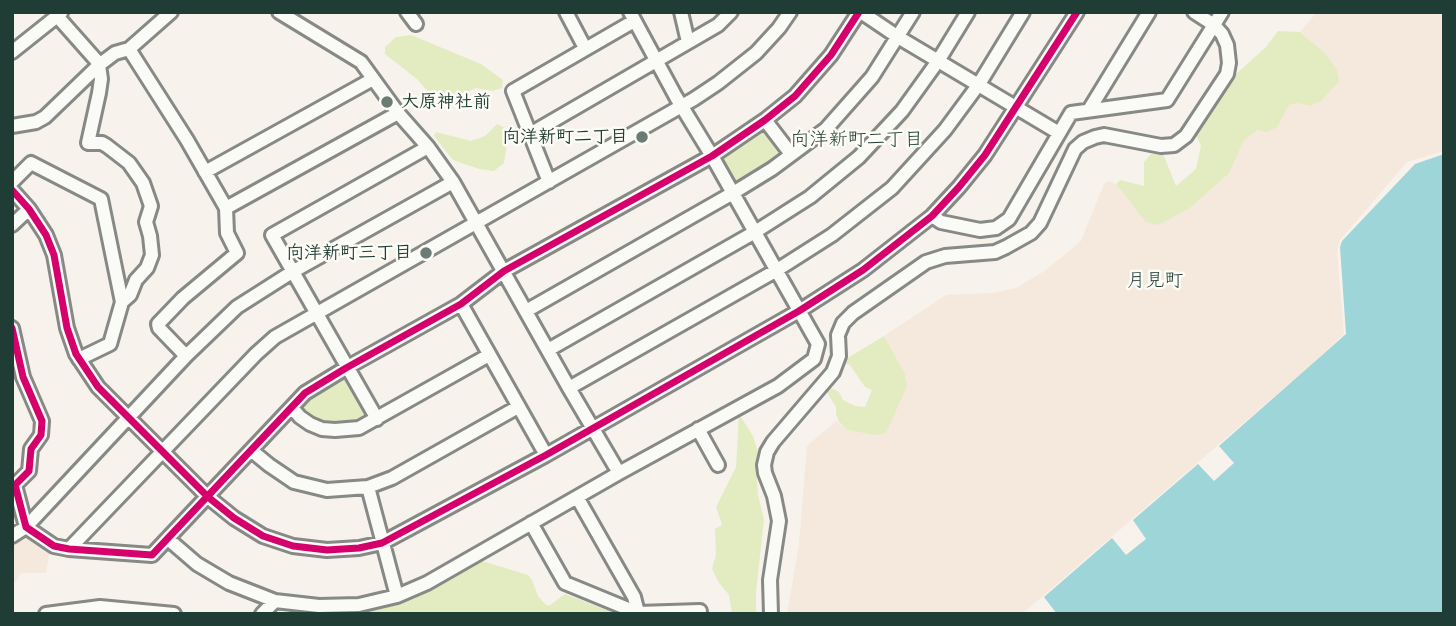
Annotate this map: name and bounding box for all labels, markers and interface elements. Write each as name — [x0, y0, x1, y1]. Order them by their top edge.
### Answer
place label: 大原神社前 — [401, 91, 491, 113]
marker: 大原神社前 — [379, 94, 395, 110]
place label: 向洋新町二丁目 — [502, 126, 628, 148]
marker: 向洋新町二丁目 — [634, 129, 650, 145]
district label: 向洋新町二丁目 — [791, 129, 923, 151]
place label: 向洋新町三丁目 — [286, 242, 412, 264]
marker: 向洋新町三丁目 — [418, 245, 434, 261]
district label: 月見町 — [1127, 270, 1183, 292]

